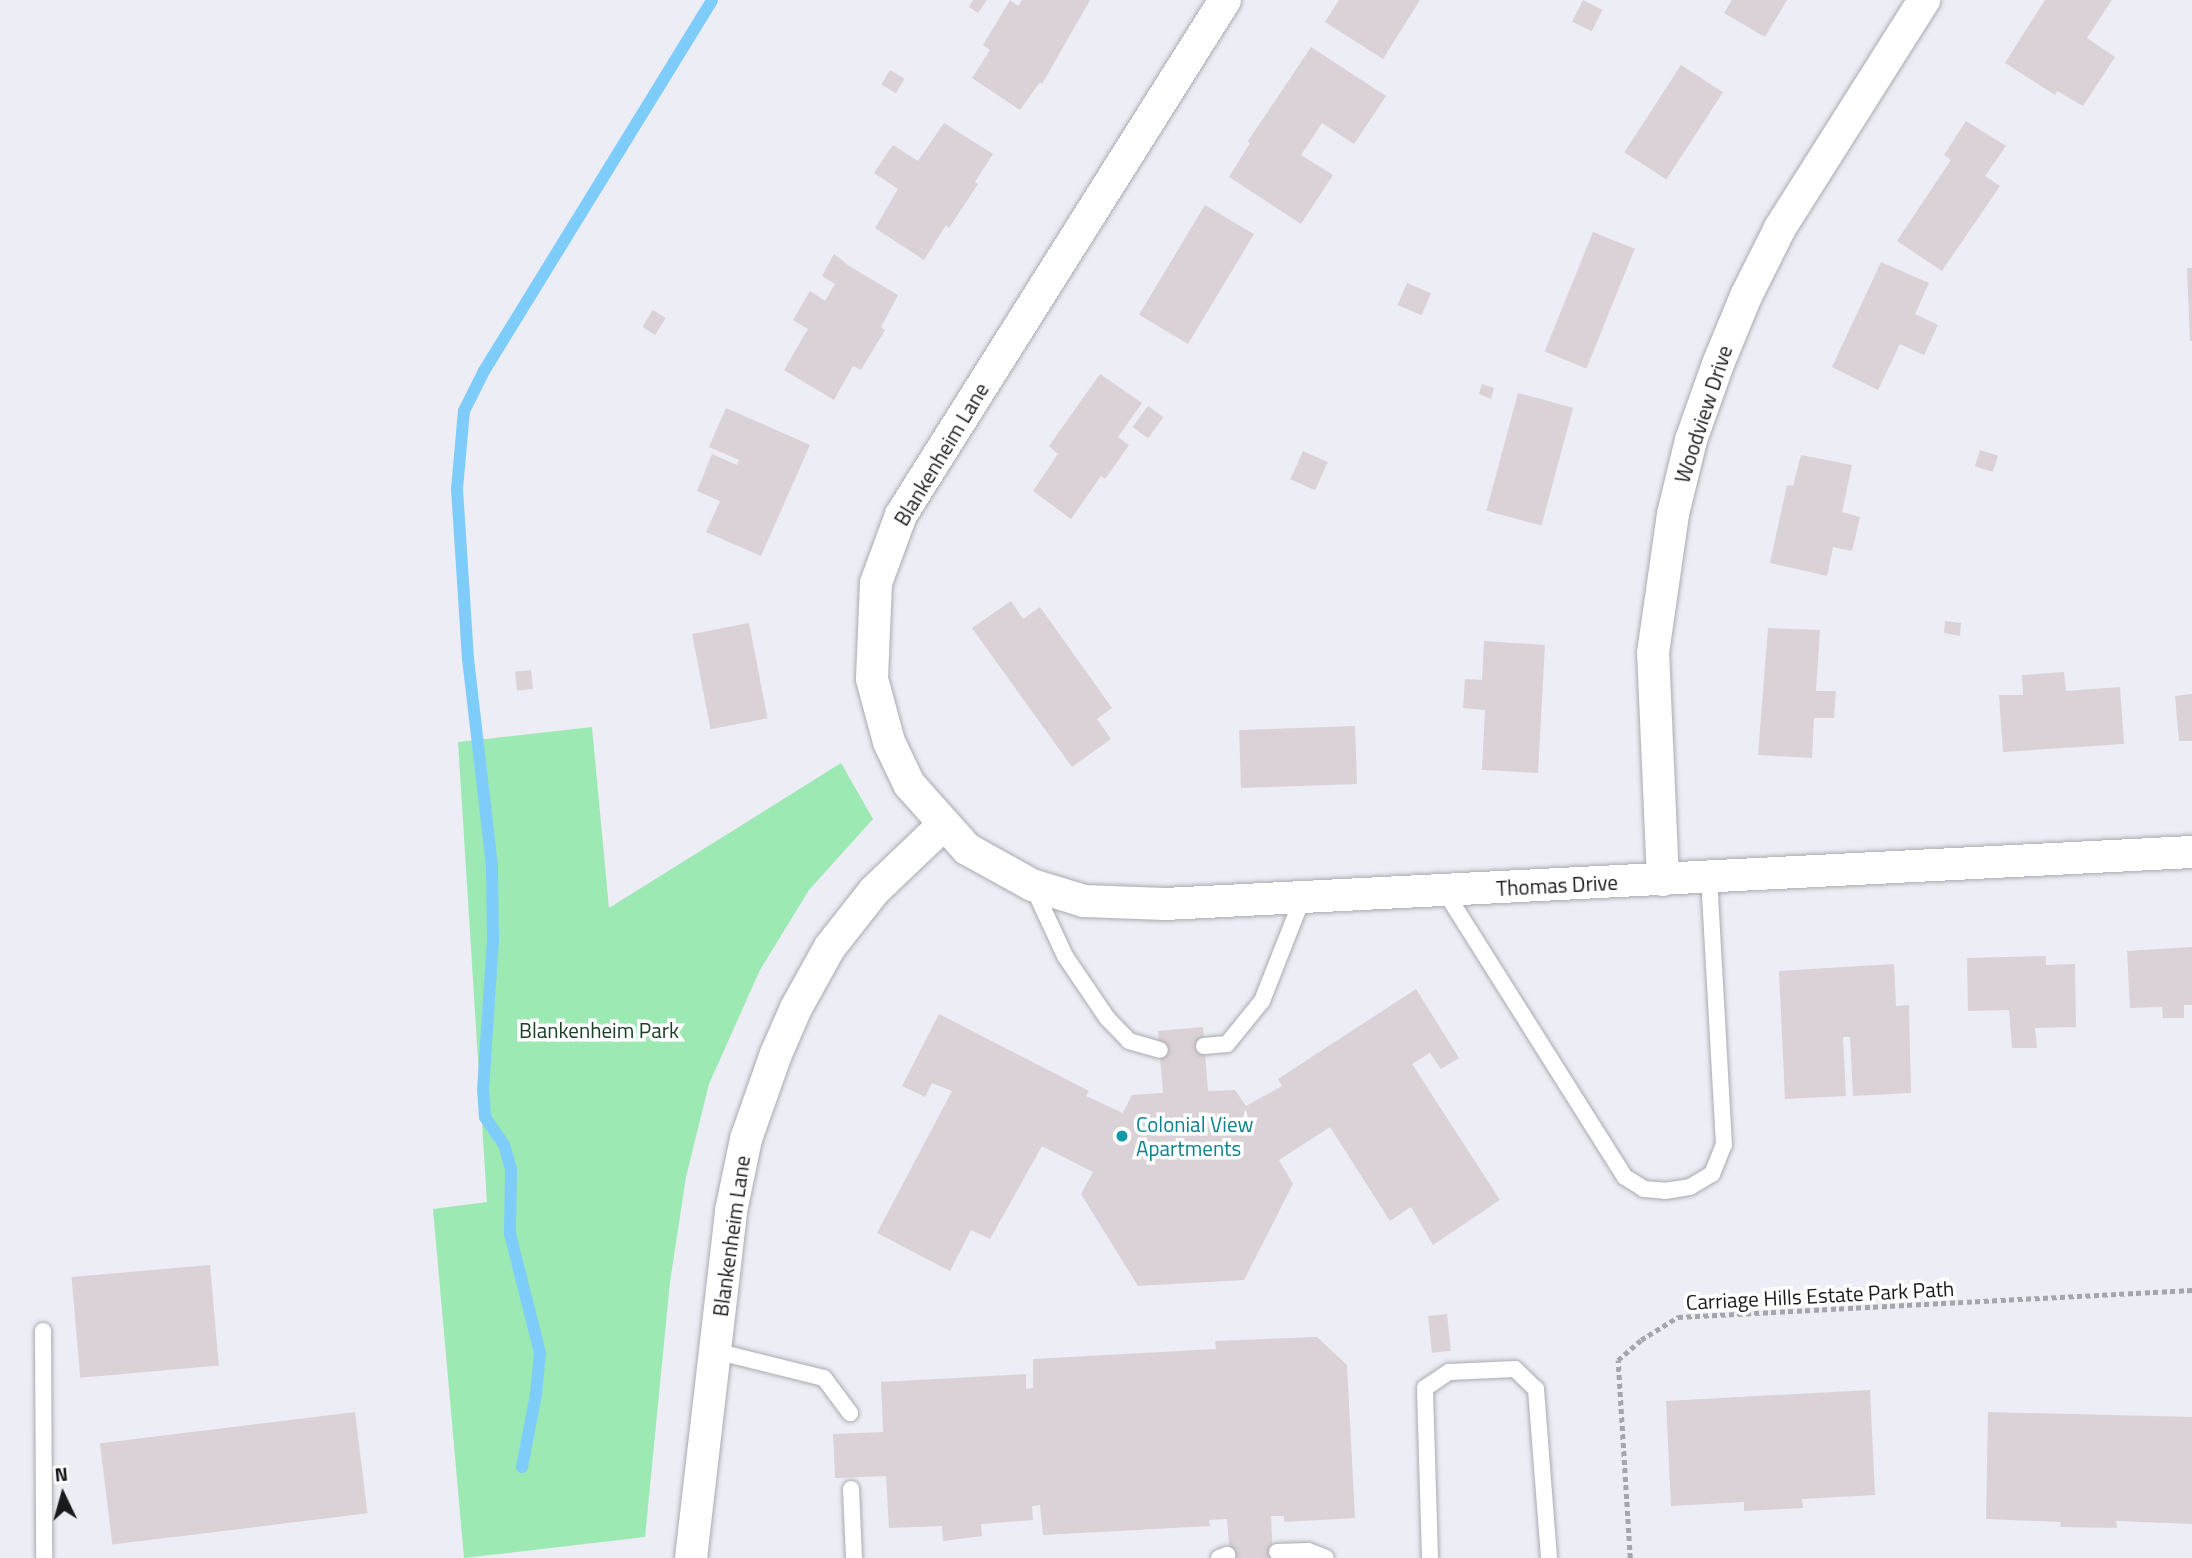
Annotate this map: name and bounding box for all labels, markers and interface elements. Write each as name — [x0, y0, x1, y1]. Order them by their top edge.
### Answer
street label: Woodview Drive — [1669, 342, 1737, 486]
street label: Blankenheim Lane — [888, 378, 994, 530]
street label: Thomas Drive — [1496, 869, 1618, 901]
park label: Blankenheim Park — [519, 1017, 679, 1043]
place label: Colonial View Apartments — [1136, 1111, 1253, 1161]
marker: Colonial View Apartments — [1114, 1128, 1130, 1144]
street label: Blankenheim Lane — [707, 1154, 755, 1318]
street label: Carriage Hills Estate Park Path — [1685, 1275, 1955, 1315]
text: N — [53, 1459, 69, 1489]
north arrow — [28, 1460, 98, 1530]

